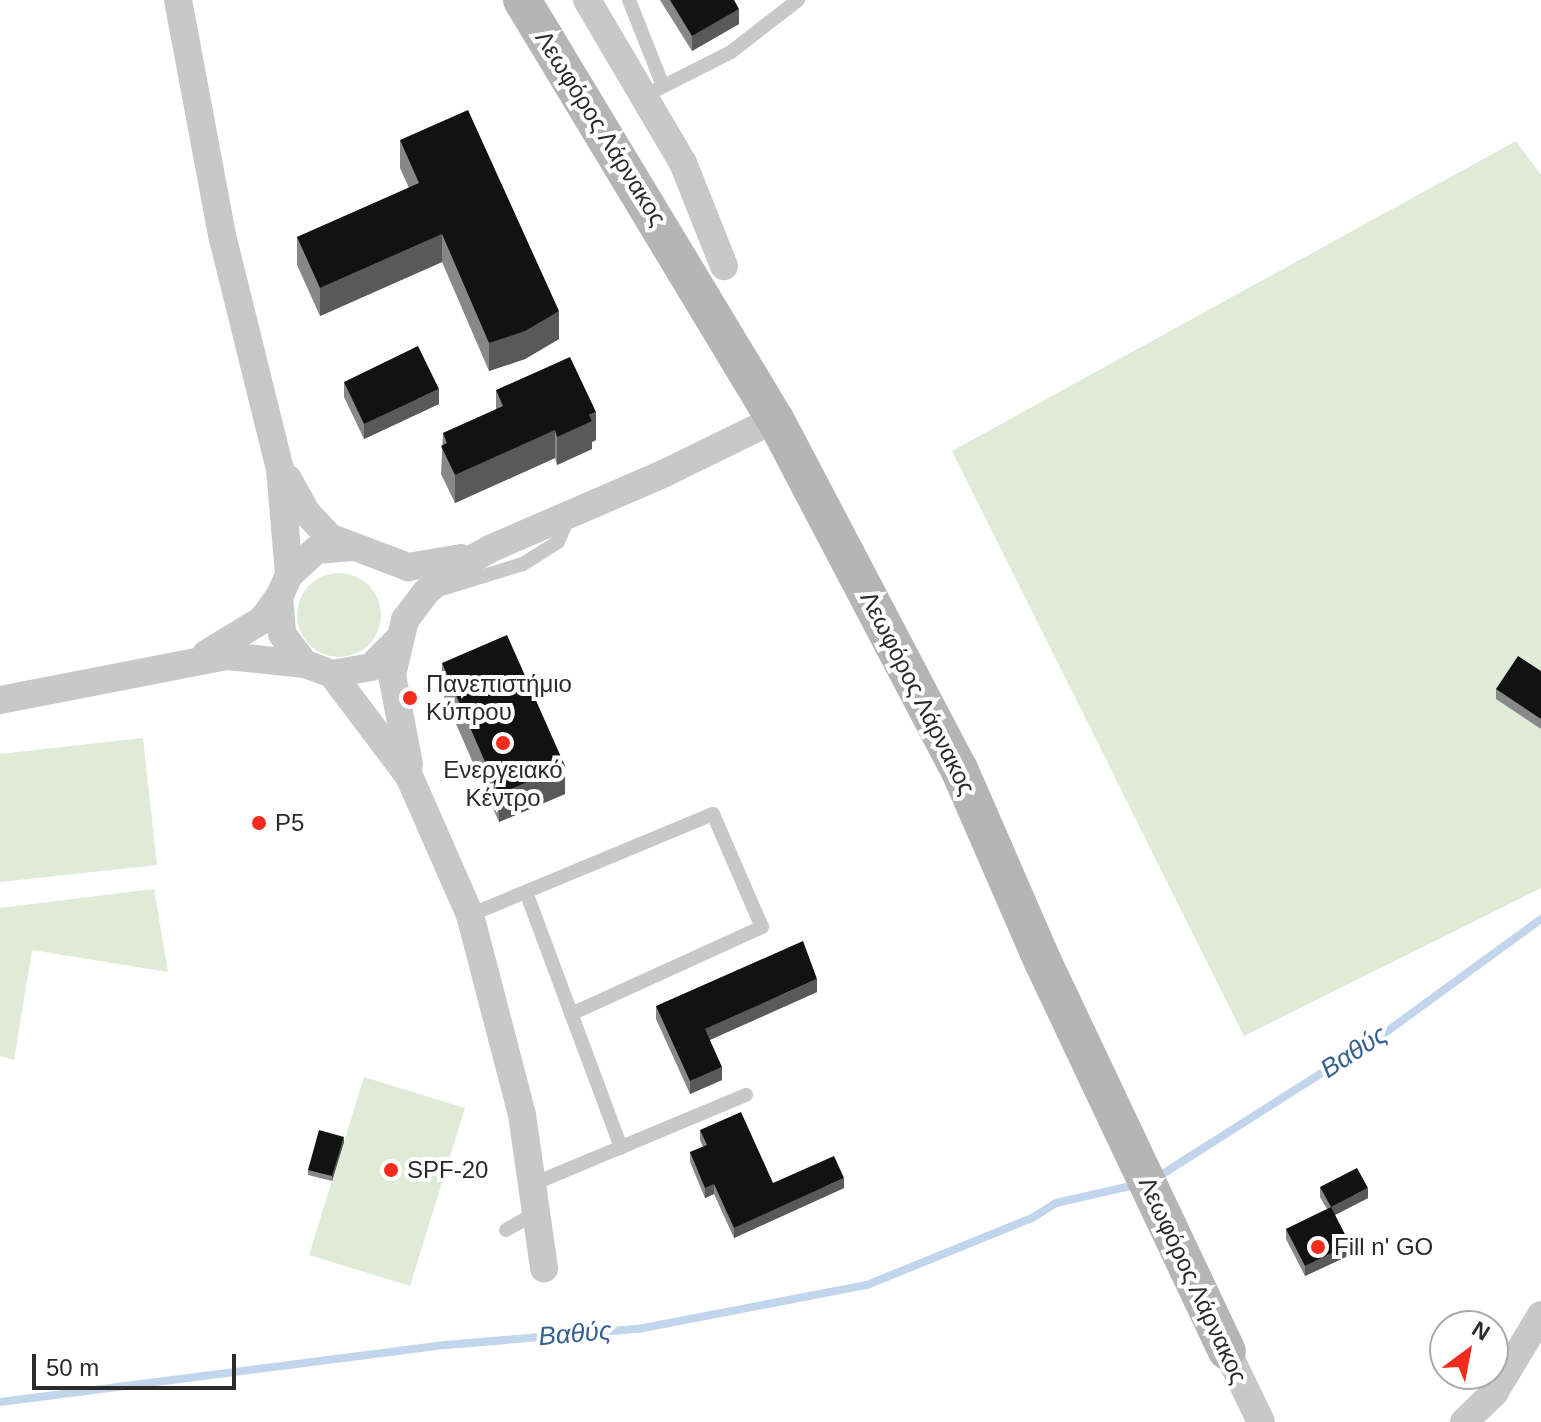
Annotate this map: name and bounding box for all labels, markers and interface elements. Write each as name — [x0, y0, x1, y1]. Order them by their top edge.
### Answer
street label: Λεωφόρος Λάρνακος — [529, 25, 673, 231]
street label: Λεωφόρος Λάρνακος — [854, 586, 982, 800]
place label: Πανεπιστήμιο Κύπρου — [426, 670, 572, 726]
marker: Πανεπιστήμιο Κύπρου — [401, 689, 419, 707]
marker: Ενεργειακό Κέντρο — [494, 734, 512, 752]
place label: Ενεργειακό Κέντρο — [443, 756, 563, 812]
place label: P5 — [275, 809, 304, 837]
marker: P5 — [250, 814, 268, 832]
water label: Βαθύς — [1315, 1019, 1393, 1085]
place label: SPF-20 — [407, 1156, 488, 1184]
marker: SPF-20 — [382, 1161, 400, 1179]
street label: Λεωφόρος Λάρνακος — [1132, 1172, 1254, 1388]
place label: Fill n' GO — [1334, 1233, 1433, 1261]
marker: Fill n' GO — [1309, 1238, 1327, 1256]
north arrow — [1429, 1310, 1509, 1390]
water label: Βαθύς — [537, 1315, 613, 1353]
text: N — [1468, 1316, 1494, 1346]
scale bar — [36, 1338, 240, 1388]
text: 50 m — [46, 1354, 99, 1381]

